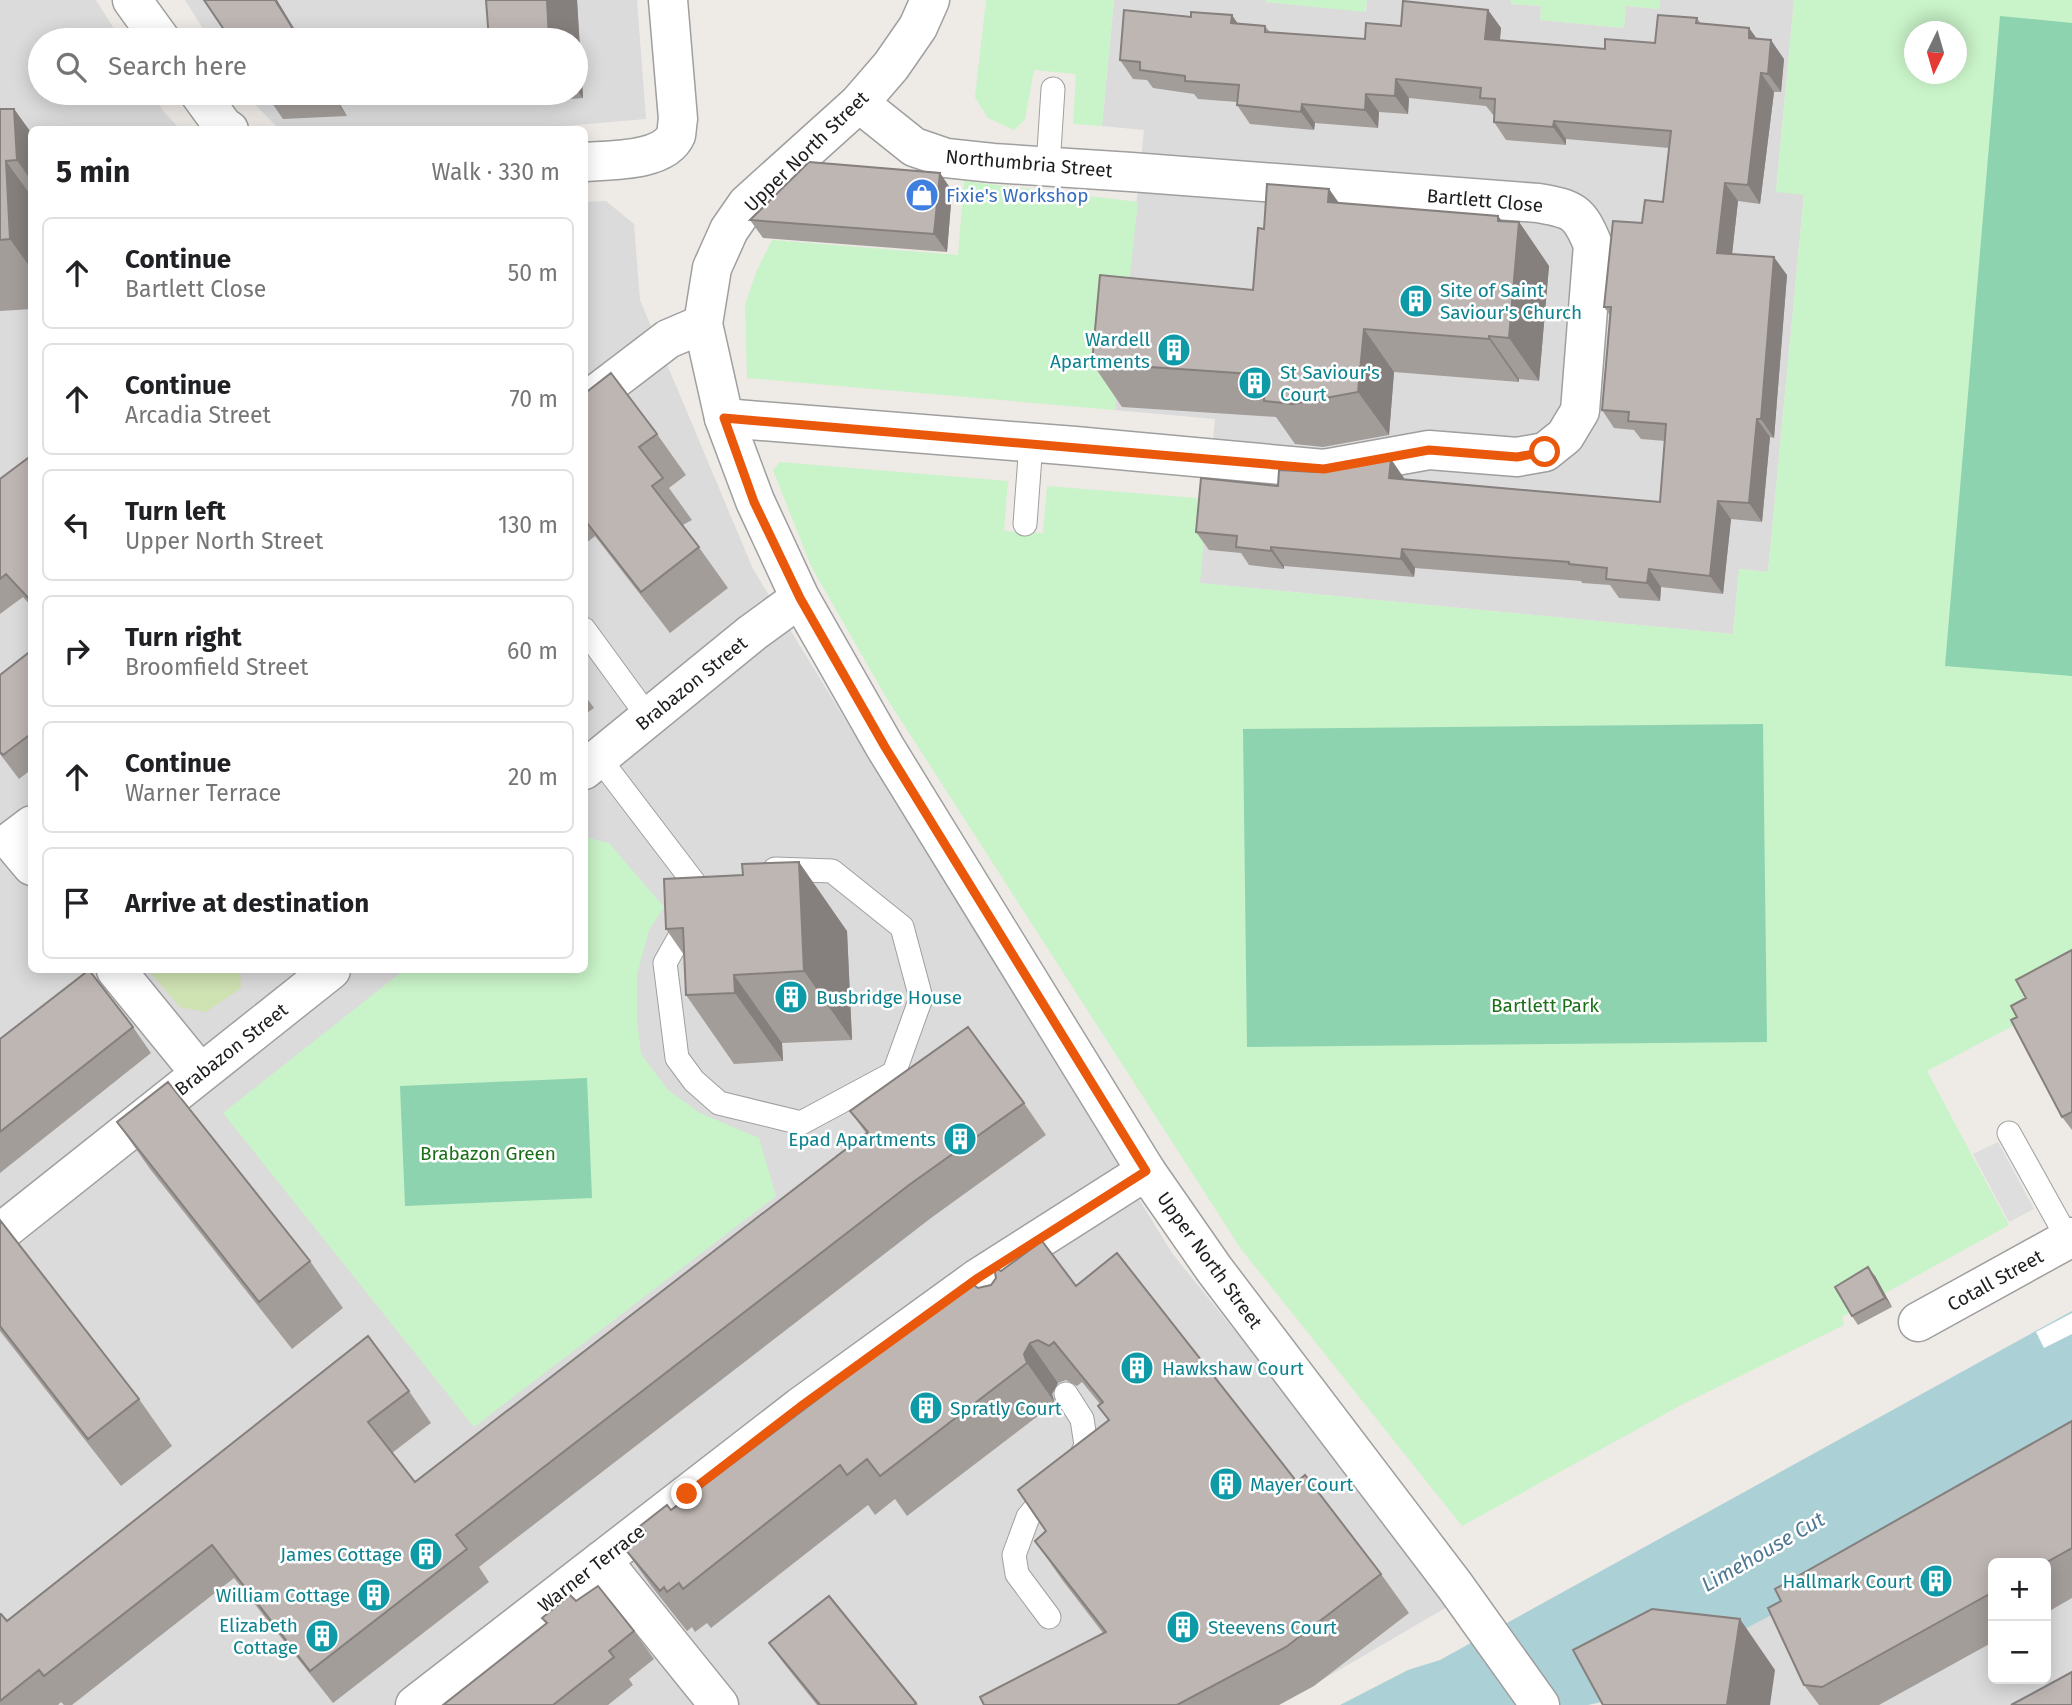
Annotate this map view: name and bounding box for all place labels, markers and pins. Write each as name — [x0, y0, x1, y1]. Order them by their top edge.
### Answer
shop icon: Fixie's Workshop — [903, 176, 941, 214]
place label: Fixie's Workshop — [946, 184, 1089, 207]
place label: Site of Saint Saviour's Church — [1440, 279, 1582, 324]
building icon: Site of Saint Saviour's Church — [1397, 282, 1435, 320]
place label: Wardell Apartments — [1050, 328, 1150, 373]
building icon: Wardell Apartments — [1155, 331, 1193, 369]
place label: St Saviour's Court — [1280, 361, 1380, 406]
building icon: St Saviour's Court — [1236, 364, 1274, 402]
building icon: Busbridge House — [772, 978, 810, 1016]
place label: Busbridge House — [816, 986, 962, 1009]
building icon: Epad Apartments — [941, 1120, 979, 1158]
place label: Epad Apartments — [788, 1128, 936, 1151]
building icon: Hawkshaw Court — [1118, 1349, 1156, 1387]
place label: Hawkshaw Court — [1162, 1357, 1304, 1380]
building icon: Spratly Court — [907, 1389, 945, 1427]
place label: Spratly Court — [950, 1397, 1062, 1420]
building icon: Mayer Court — [1207, 1465, 1245, 1503]
place label: Mayer Court — [1250, 1473, 1354, 1496]
building icon: James Cottage — [407, 1535, 445, 1573]
place label: James Cottage — [280, 1543, 402, 1566]
building icon: Hallmark Court — [1917, 1562, 1955, 1600]
place label: Hallmark Court — [1782, 1570, 1912, 1593]
building icon: William Cottage — [355, 1576, 393, 1614]
place label: William Cottage — [216, 1584, 350, 1607]
building icon: Steevens Court — [1164, 1608, 1202, 1646]
place label: Elizabeth Cottage — [219, 1614, 298, 1659]
place label: Steevens Court — [1208, 1616, 1337, 1639]
building icon: Elizabeth Cottage — [303, 1617, 341, 1655]

